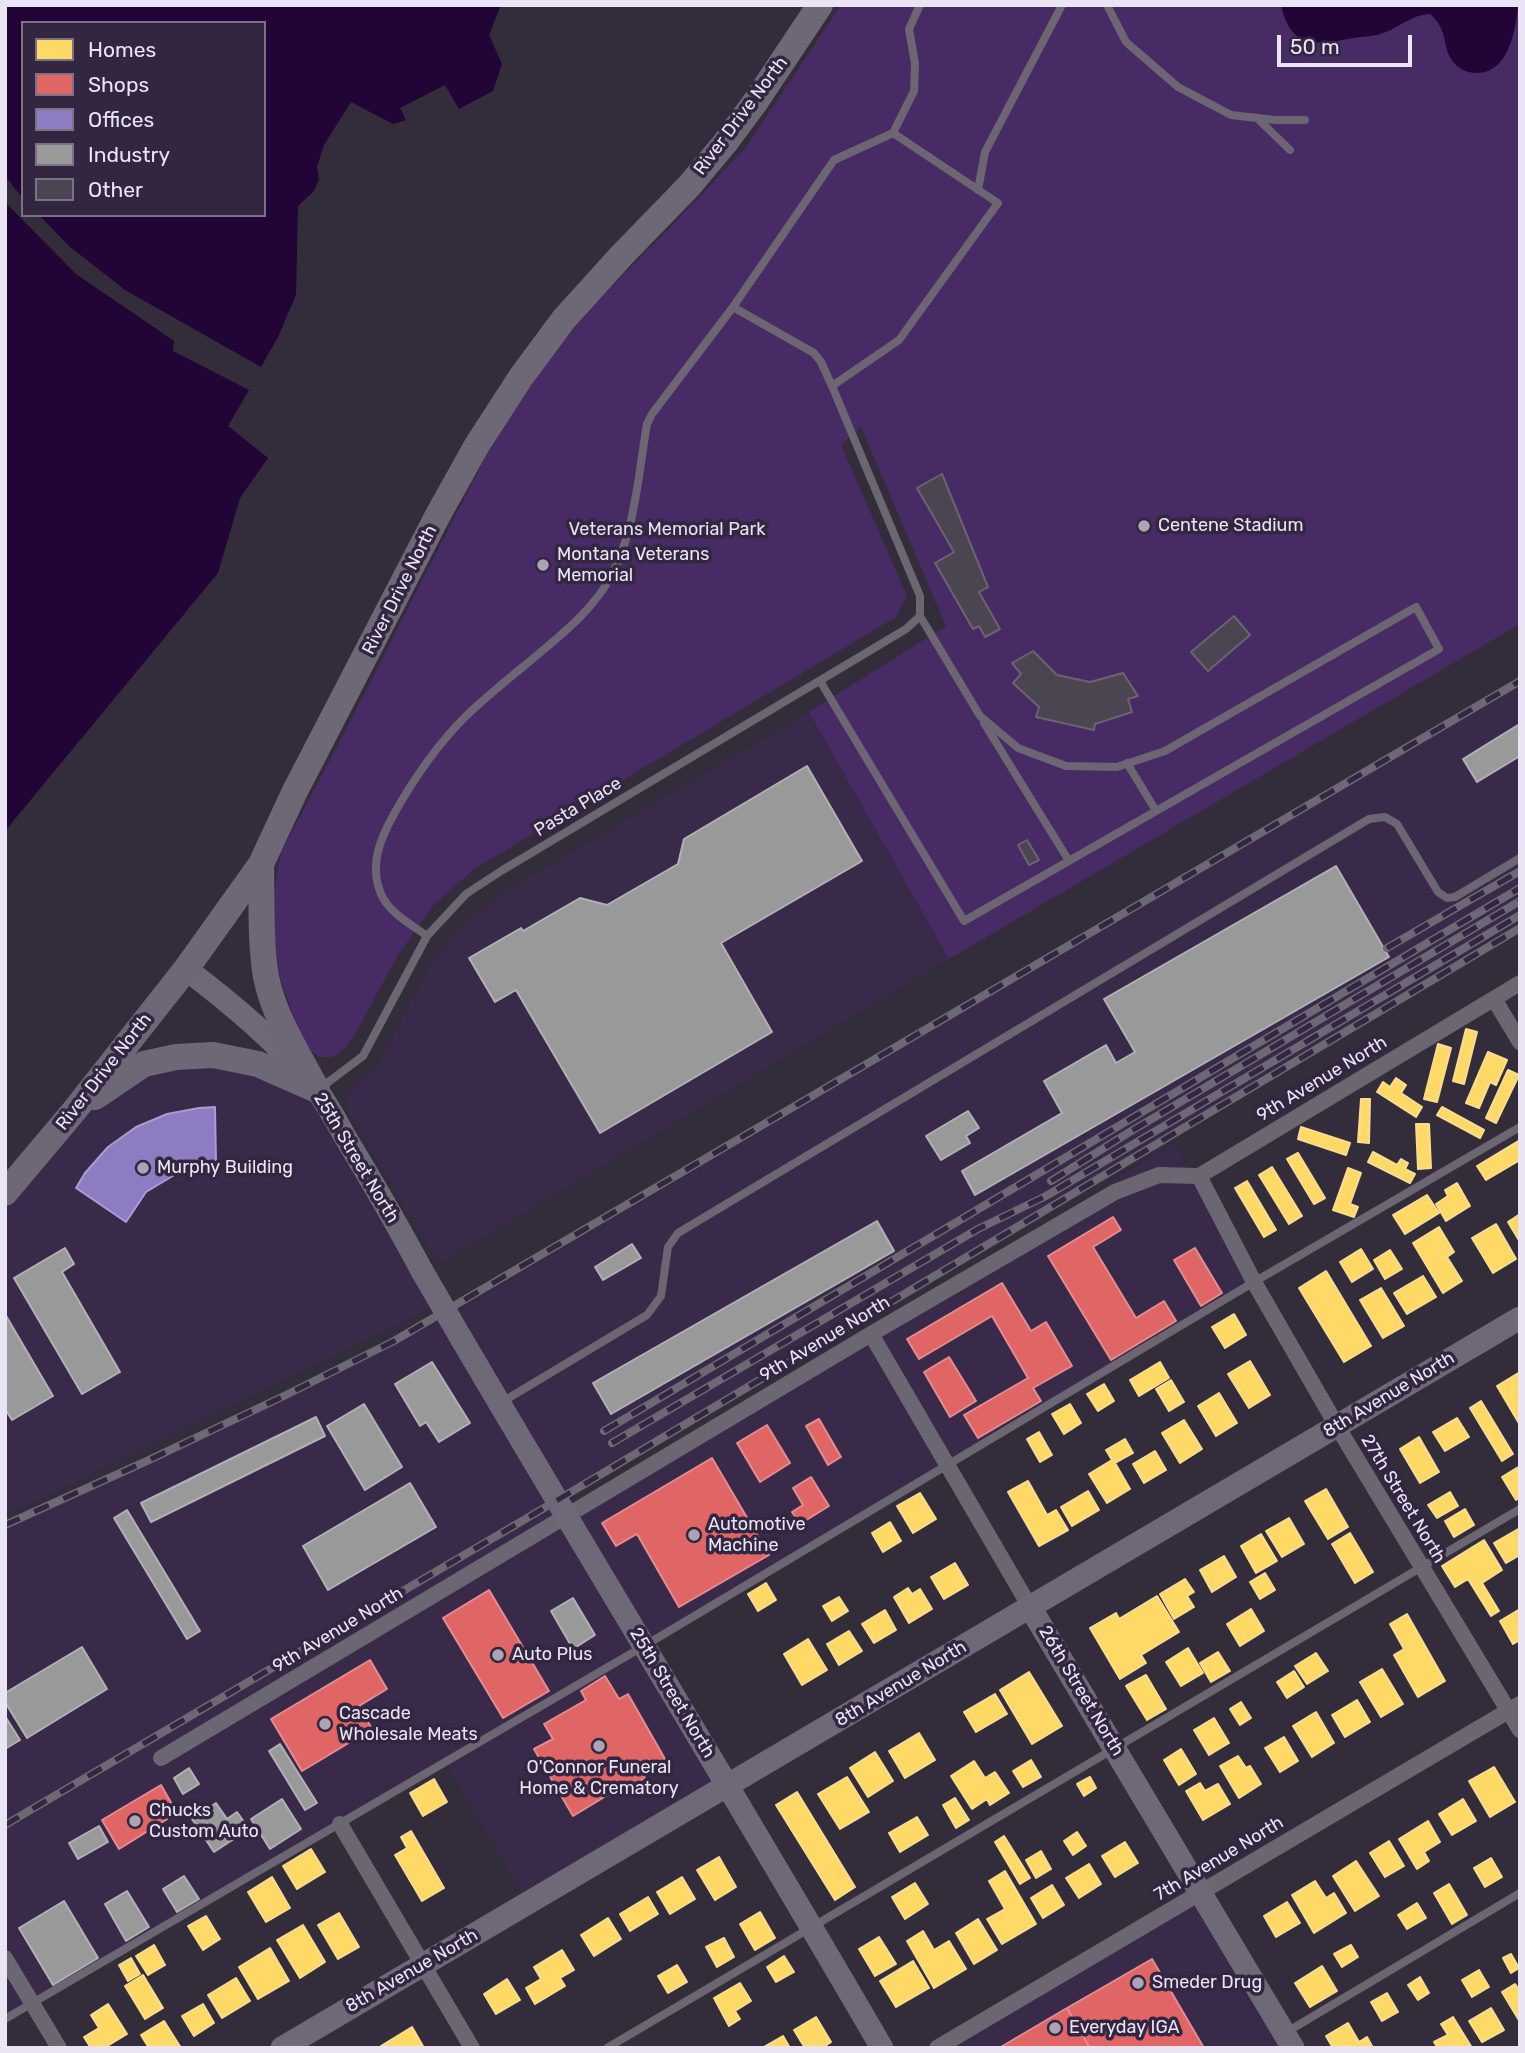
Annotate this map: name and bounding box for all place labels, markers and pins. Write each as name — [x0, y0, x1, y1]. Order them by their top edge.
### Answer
place label: Centene Stadium — [1158, 515, 1303, 537]
marker: Centene Stadium — [1136, 518, 1152, 534]
place label: Montana Veterans Memorial — [557, 544, 709, 586]
marker: Montana Veterans Memorial — [535, 557, 551, 573]
place label: Murphy Building — [157, 1157, 293, 1179]
marker: Murphy Building — [135, 1160, 151, 1176]
place label: Automotive Machine — [708, 1514, 806, 1556]
marker: Automotive Machine — [686, 1527, 702, 1543]
place label: Auto Plus — [512, 1644, 593, 1666]
marker: Auto Plus — [490, 1647, 506, 1663]
place label: Cascade Wholesale Meats — [339, 1703, 478, 1746]
marker: Cascade Wholesale Meats — [317, 1716, 333, 1732]
marker: O'Connor Funeral Home & Crematory — [591, 1738, 607, 1754]
place label: O'Connor Funeral Home & Crematory — [519, 1757, 679, 1800]
place label: Chucks Custom Auto — [149, 1800, 259, 1842]
marker: Chucks Custom Auto — [127, 1813, 143, 1829]
place label: Smeder Drug — [1152, 1972, 1262, 1994]
marker: Smeder Drug — [1130, 1975, 1146, 1991]
place label: Everyday IGA — [1069, 2017, 1180, 2039]
marker: Everyday IGA — [1047, 2020, 1063, 2036]

